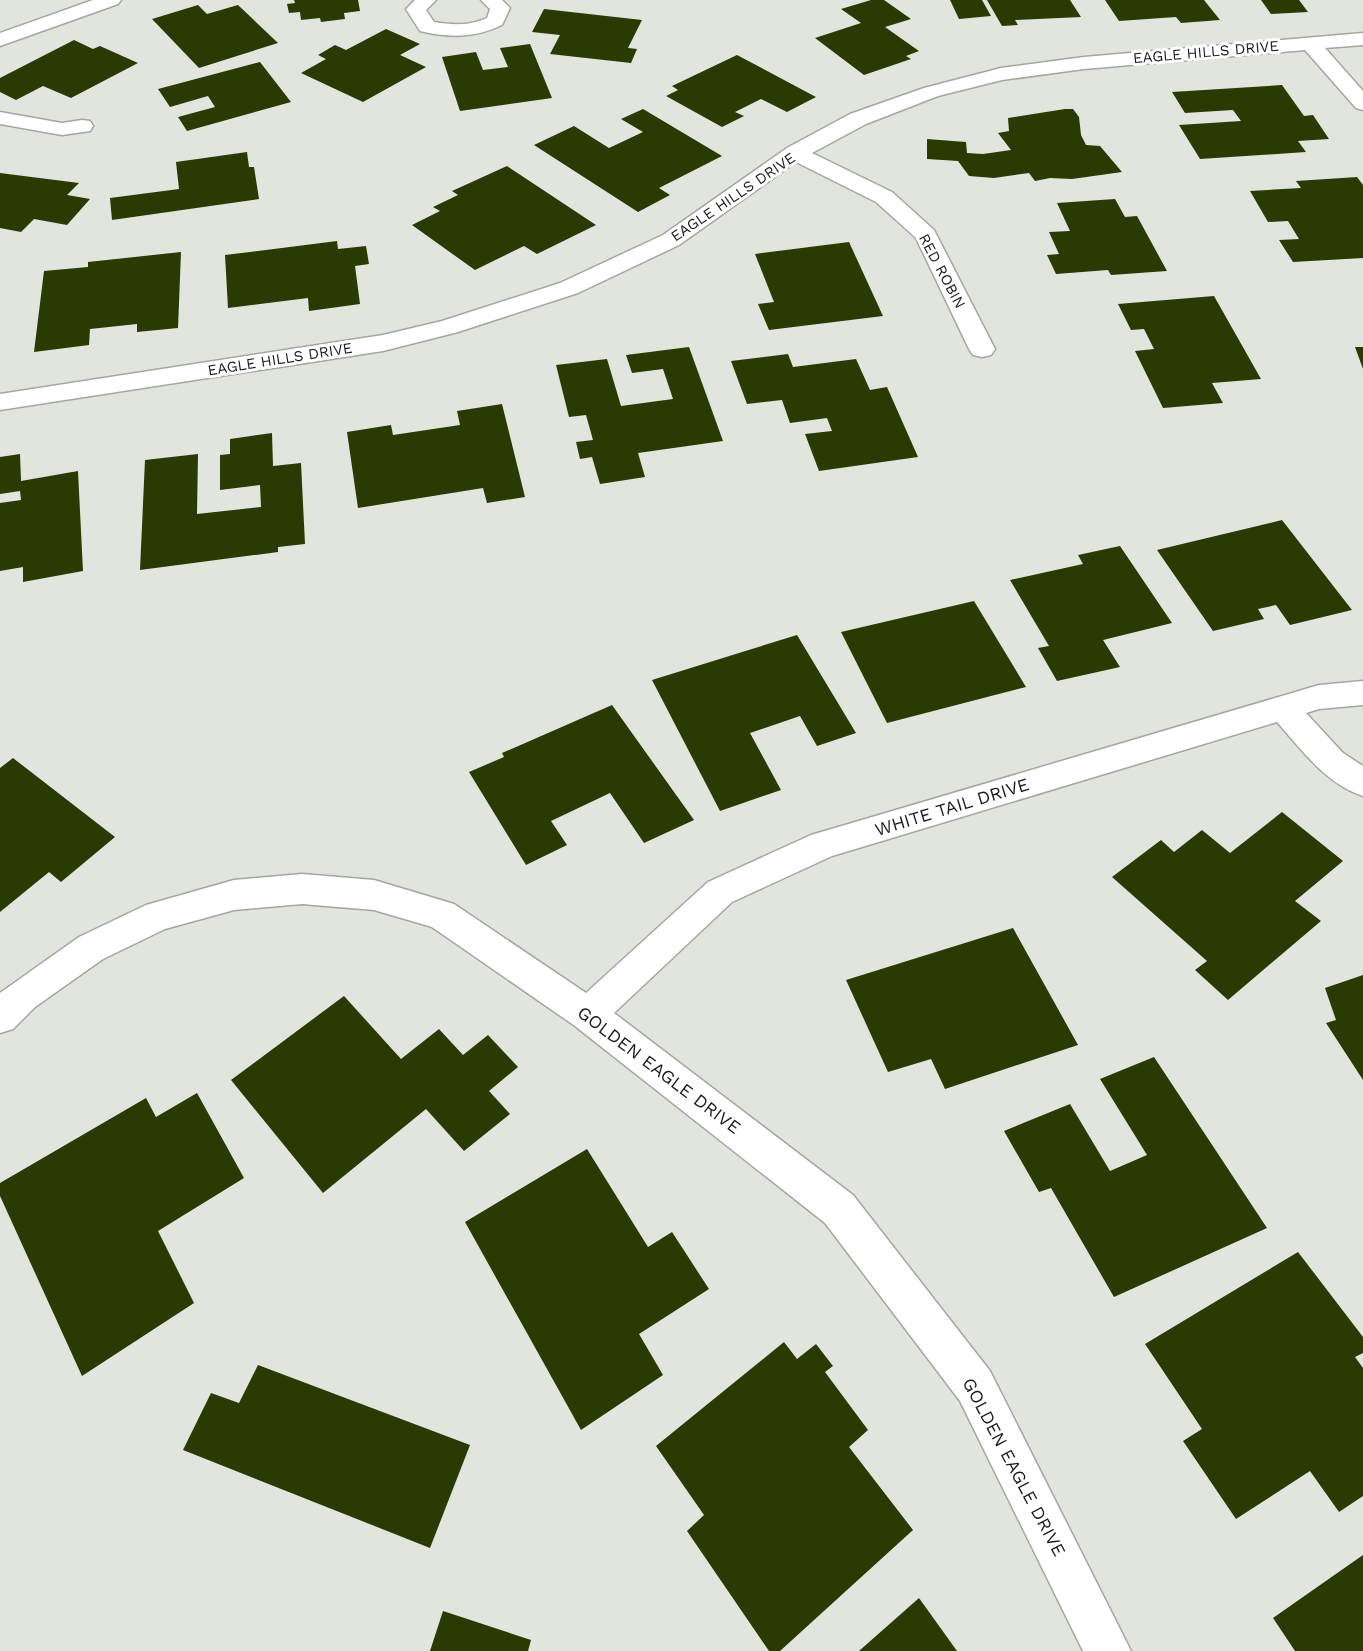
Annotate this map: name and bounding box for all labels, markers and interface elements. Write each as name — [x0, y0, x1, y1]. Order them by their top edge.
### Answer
street label: EAGLE HILLS DRIVE — [1132, 37, 1280, 67]
street label: EAGLE HILLS DRIVE — [667, 149, 799, 245]
street label: RED ROBIN — [915, 231, 969, 311]
street label: EAGLE HILLS DRIVE — [206, 339, 354, 379]
street label: WHITE TAIL DRIVE — [872, 773, 1032, 840]
street label: GOLDEN EAGLE DRIVE — [574, 1001, 745, 1138]
street label: GOLDEN EAGLE DRIVE — [958, 1374, 1070, 1559]

